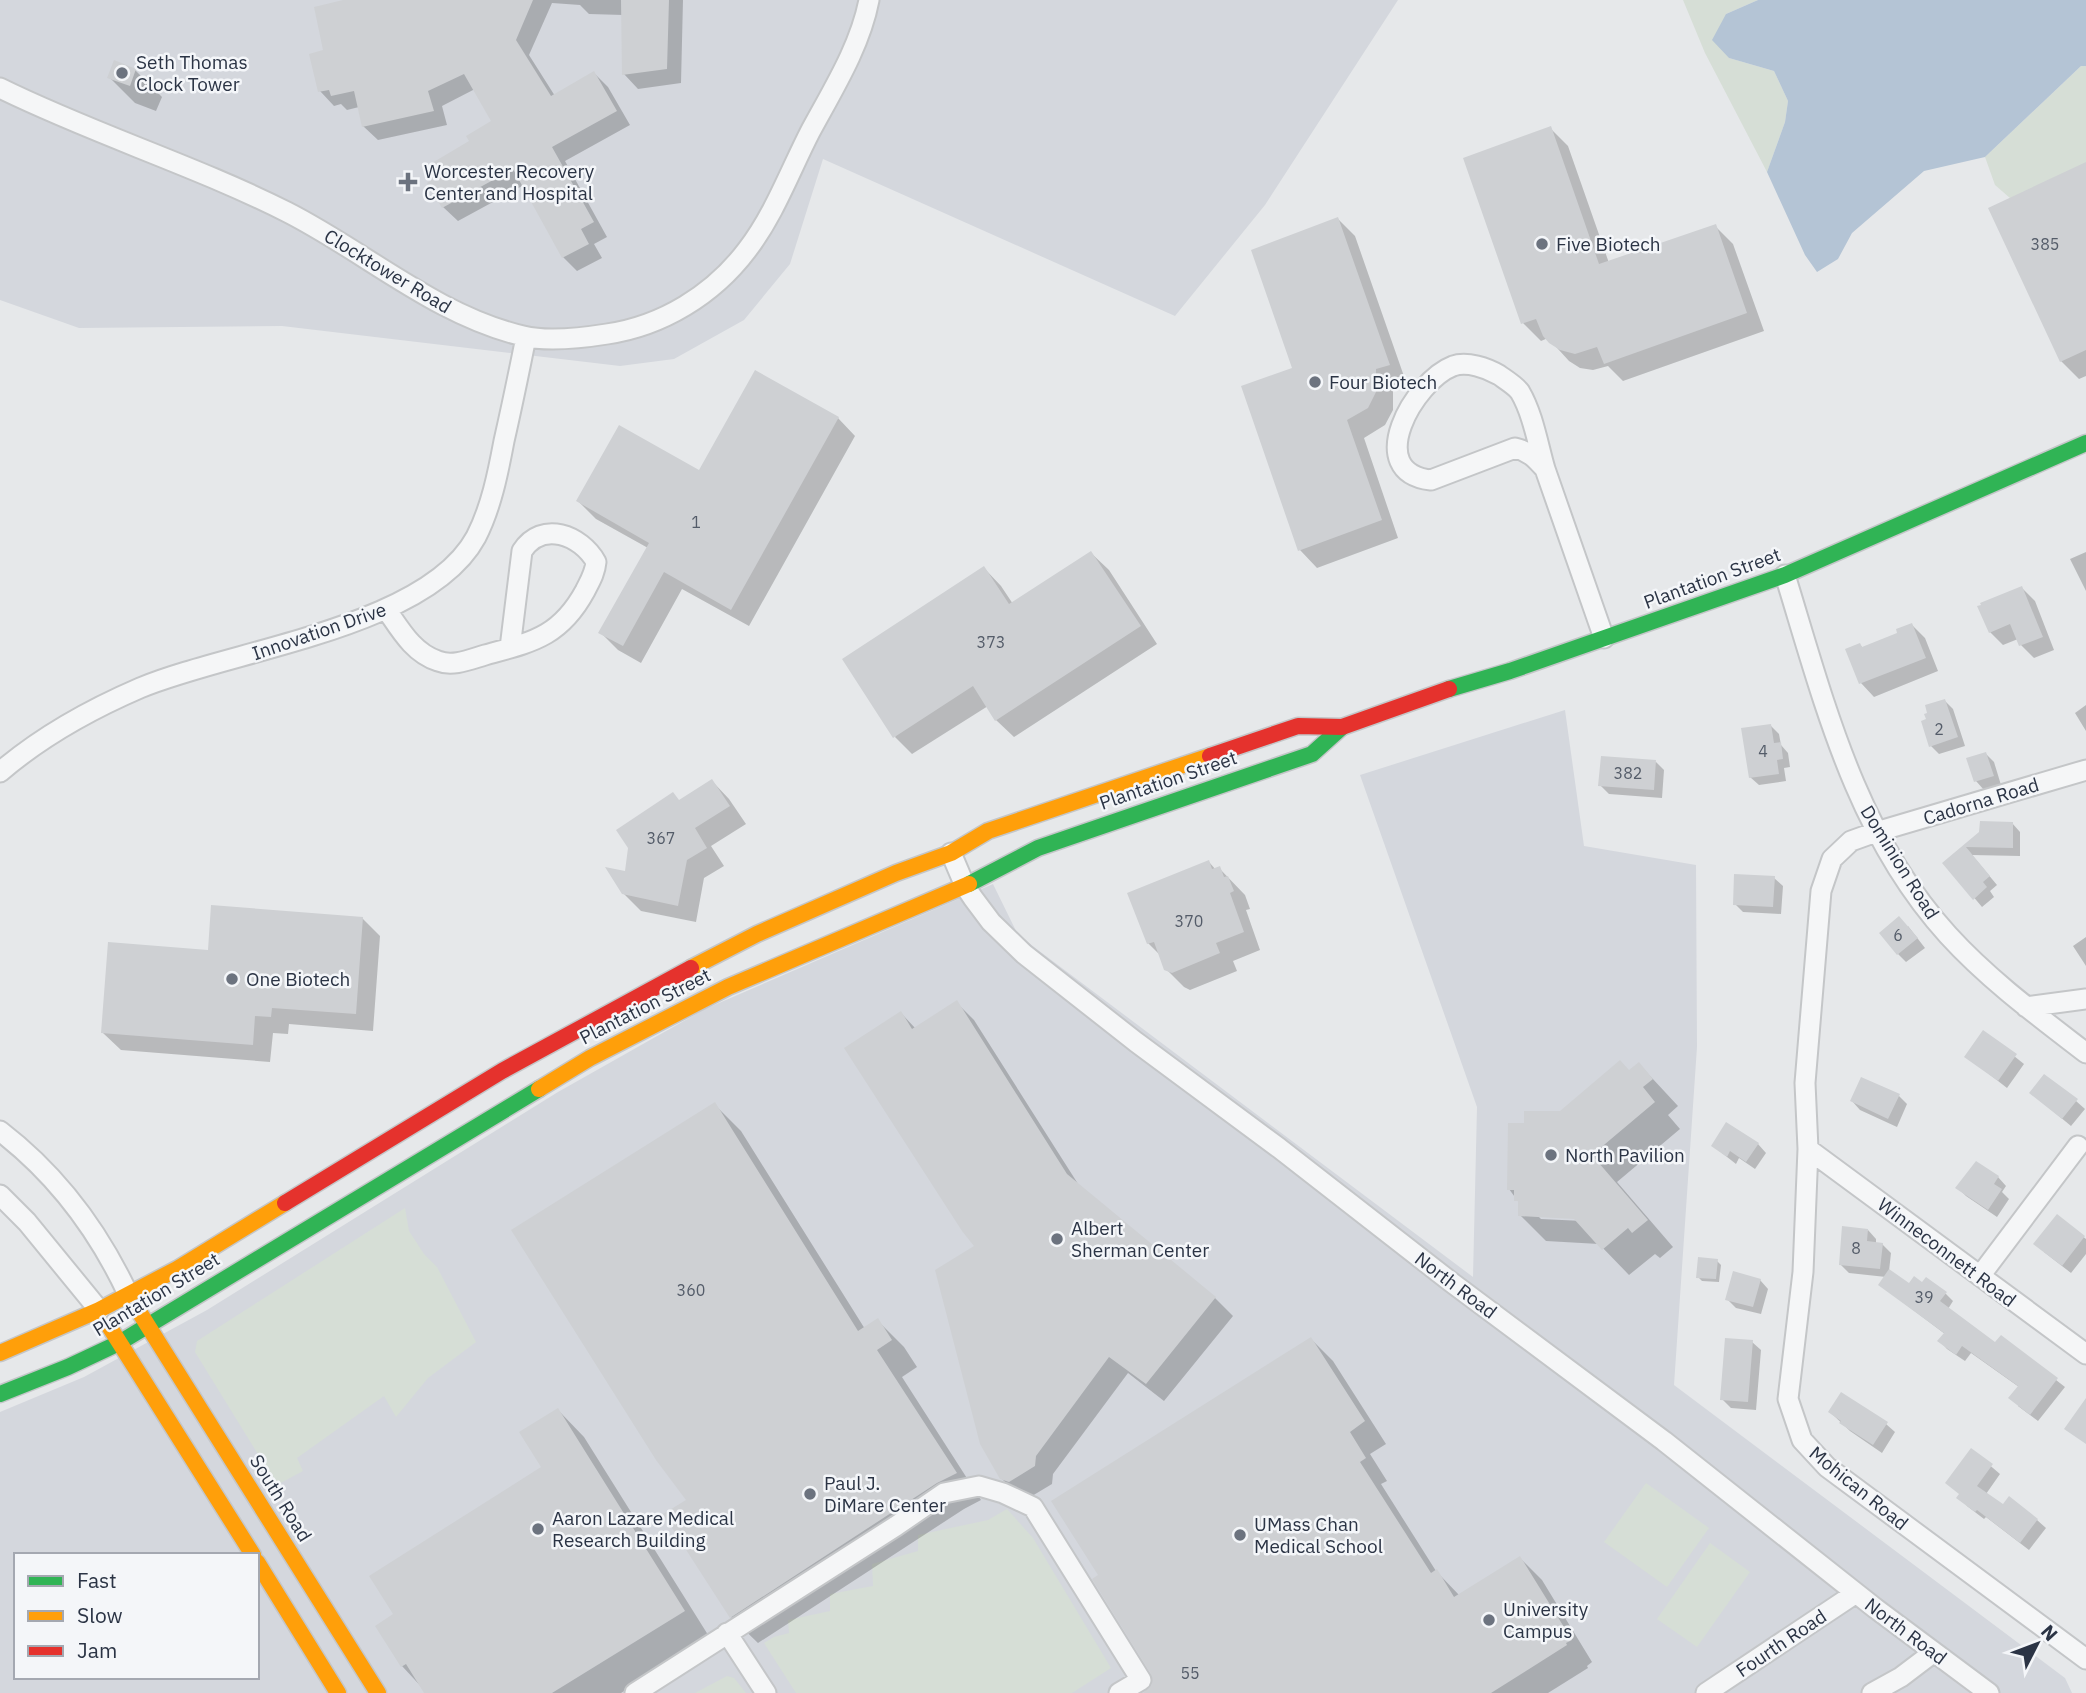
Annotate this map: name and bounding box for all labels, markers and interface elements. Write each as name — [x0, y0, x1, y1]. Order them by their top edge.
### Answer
place label: Seth Thomas Clock Tower — [136, 50, 248, 96]
marker: Seth Thomas Clock Tower — [114, 65, 130, 81]
place label: Worcester Recovery Center and Hospital — [424, 159, 595, 205]
marker: Worcester Recovery Center and Hospital — [398, 172, 418, 192]
street label: Clocktower Road — [320, 224, 456, 318]
place label: Five Biotech — [1556, 232, 1661, 256]
house number: 385 — [2031, 234, 2059, 254]
marker: Five Biotech — [1534, 236, 1550, 252]
place label: Four Biotech — [1329, 370, 1437, 394]
marker: Four Biotech — [1307, 374, 1323, 390]
house number: 1 — [691, 512, 701, 532]
street label: Plantation Street — [1640, 542, 1784, 614]
street label: Innovation Drive — [249, 597, 389, 665]
house number: 373 — [977, 632, 1005, 652]
house number: 2 — [1934, 719, 1944, 739]
house number: 4 — [1758, 741, 1768, 761]
street label: Plantation Street — [1096, 745, 1240, 815]
house number: 382 — [1614, 763, 1642, 783]
street label: Cadorna Road — [1920, 772, 2042, 830]
street label: Dominion Road — [1855, 801, 1945, 923]
house number: 367 — [647, 828, 675, 848]
house number: 370 — [1175, 911, 1203, 931]
house number: 6 — [1893, 925, 1903, 945]
street label: Plantation Street — [575, 963, 715, 1049]
place label: One Biotech — [246, 967, 350, 991]
marker: One Biotech — [224, 971, 240, 987]
place label: North Pavilion — [1565, 1143, 1685, 1167]
marker: North Pavilion — [1543, 1147, 1559, 1163]
street label: Winneconnett Road — [1873, 1192, 2021, 1312]
place label: Albert Sherman Center — [1071, 1216, 1209, 1262]
marker: Albert Sherman Center — [1049, 1231, 1065, 1247]
house number: 8 — [1851, 1238, 1861, 1258]
street label: North Road — [1410, 1246, 1502, 1324]
street label: Plantation Street — [88, 1247, 224, 1341]
house number: 360 — [677, 1280, 705, 1300]
house number: 39 — [1914, 1287, 1934, 1307]
street label: Mohican Road — [1805, 1441, 1913, 1535]
street label: South Road — [245, 1450, 317, 1546]
place label: Paul J. DiMare Center — [824, 1471, 946, 1517]
marker: Paul J. DiMare Center — [802, 1486, 818, 1502]
place label: Aaron Lazare Medical Research Building — [552, 1506, 734, 1552]
place label: UMass Chan Medical School — [1254, 1512, 1383, 1558]
marker: Aaron Lazare Medical Research Building — [530, 1521, 546, 1537]
marker: UMass Chan Medical School — [1232, 1527, 1248, 1543]
legend — [14, 1553, 259, 1679]
text: Fast — [77, 1566, 117, 1594]
street label: North Road — [1860, 1592, 1952, 1670]
place label: University Campus — [1503, 1597, 1589, 1643]
text: Slow — [77, 1601, 123, 1629]
street label: Fourth Road — [1731, 1604, 1831, 1682]
north arrow — [2002, 1609, 2072, 1679]
marker: University Campus — [1481, 1612, 1497, 1628]
text: N — [2036, 1619, 2063, 1646]
text: Jam — [77, 1636, 117, 1664]
house number: 55 — [1180, 1663, 1200, 1683]

